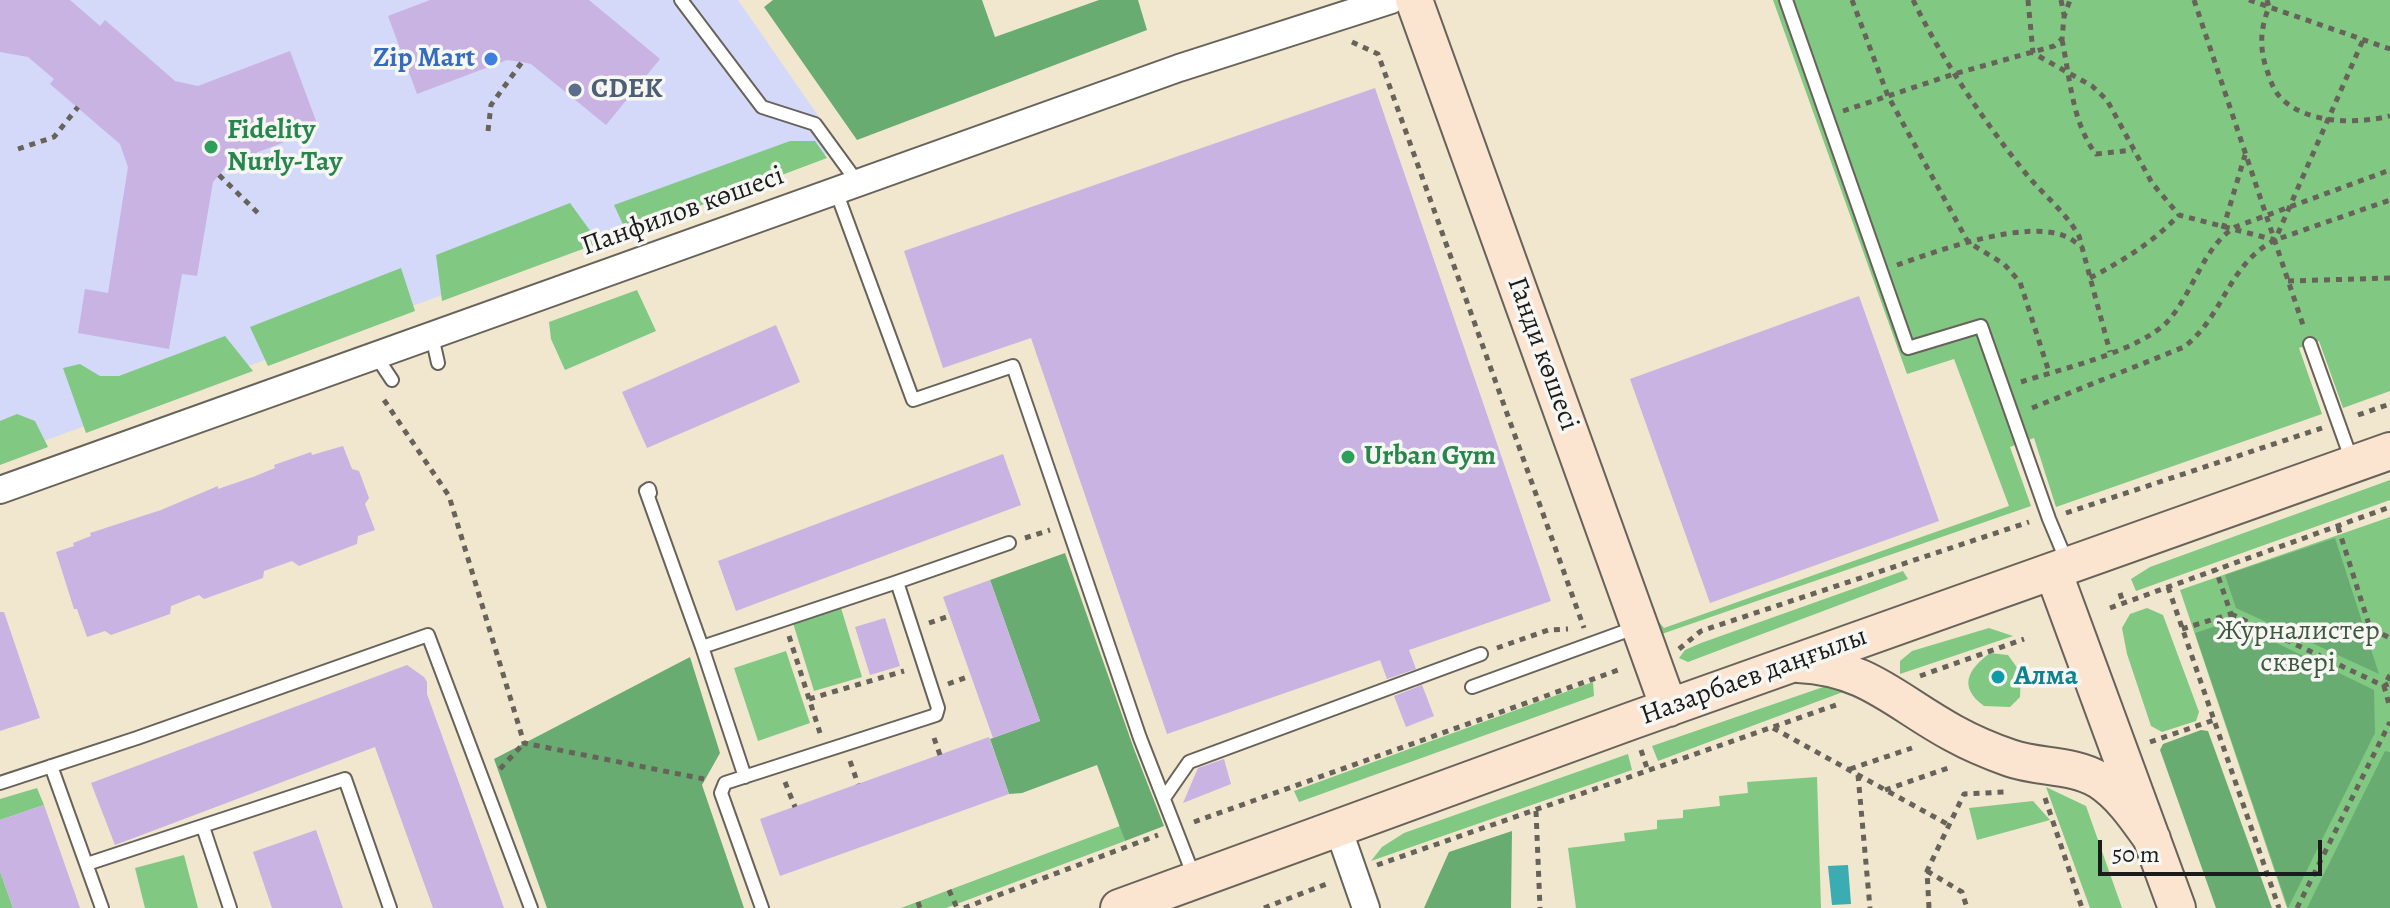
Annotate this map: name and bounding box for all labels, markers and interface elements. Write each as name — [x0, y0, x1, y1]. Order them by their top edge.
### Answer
place label: Zip Mart — [373, 42, 475, 76]
marker: Zip Mart — [482, 50, 500, 68]
place label: CDEK — [591, 73, 663, 107]
marker: CDEK — [566, 81, 584, 99]
place label: Fidelity Nurly-Tay — [227, 114, 342, 180]
marker: Fidelity Nurly-Tay — [202, 138, 220, 156]
street label: Панфилов көшесі — [577, 160, 789, 264]
street label: Ганди көшесі — [1499, 273, 1585, 435]
place label: Urban Gym — [1364, 440, 1496, 474]
marker: Urban Gym — [1339, 448, 1357, 466]
park label: Журналиcтер сквері — [2216, 615, 2380, 681]
street label: Назарбаев даңғылы — [1636, 620, 1872, 734]
place label: Алма — [2014, 660, 2078, 694]
marker: Алма — [1989, 668, 2007, 686]
scale bar — [2102, 824, 2326, 874]
text: 50 m — [2112, 838, 2160, 870]

